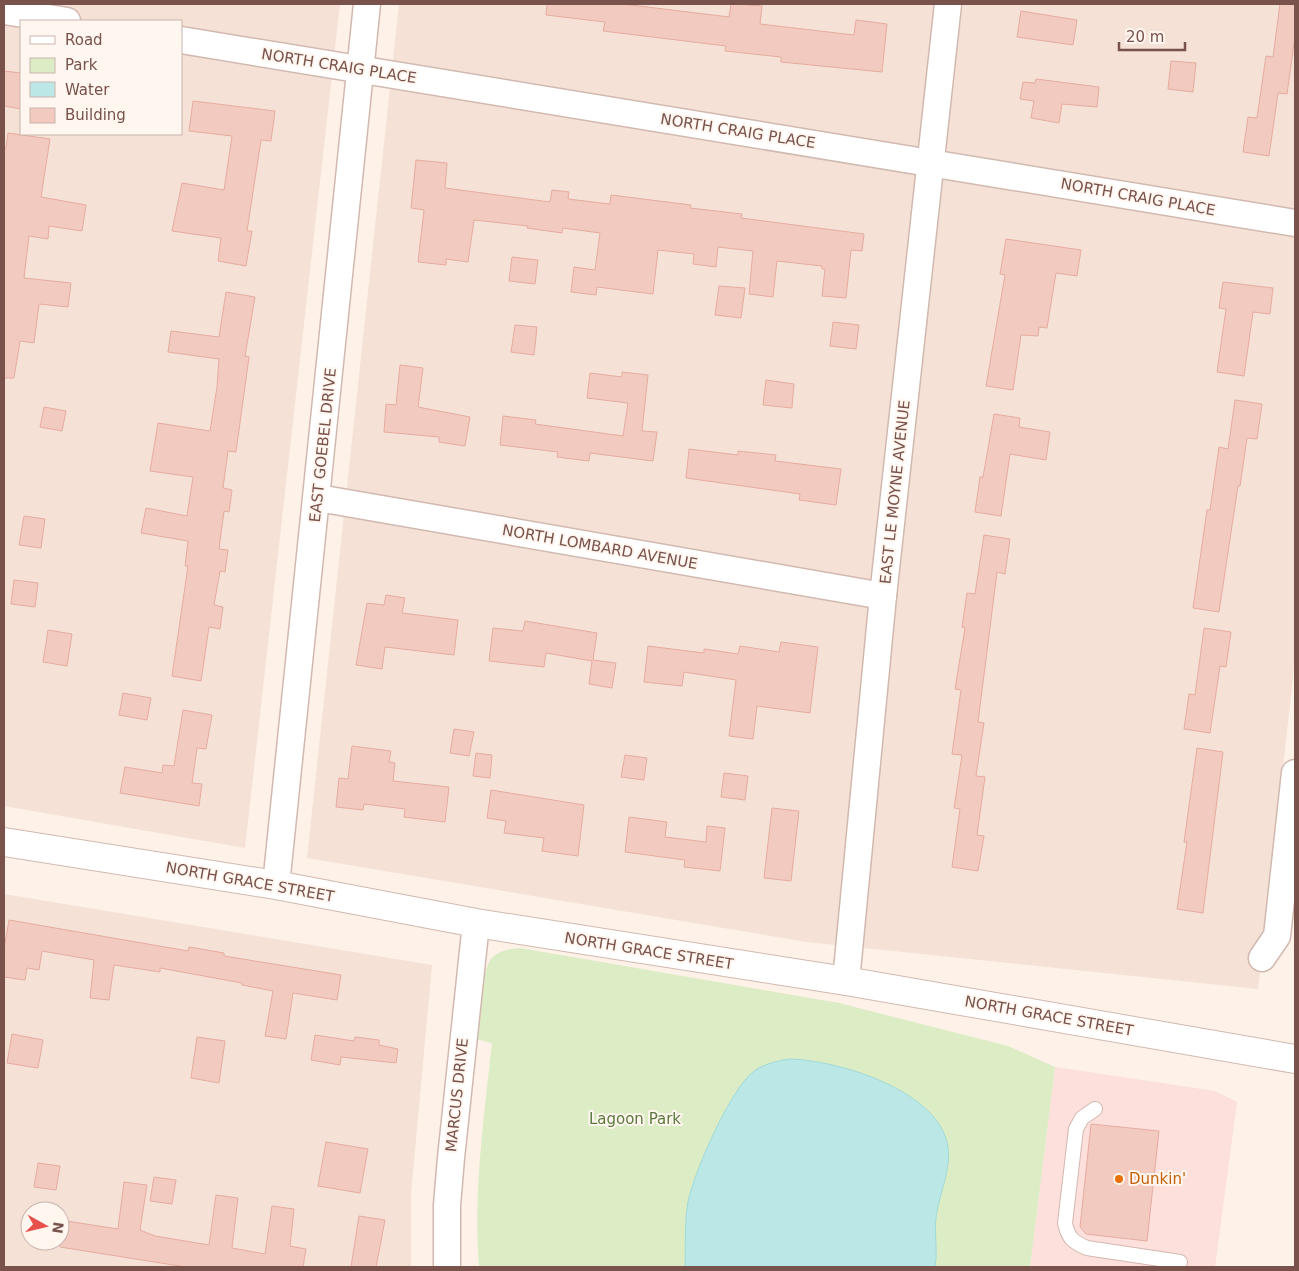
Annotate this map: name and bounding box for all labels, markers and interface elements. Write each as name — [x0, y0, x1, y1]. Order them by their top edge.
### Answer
legend — [20, 20, 182, 135]
scale bar — [1119, 20, 1185, 52]
text: 20 m — [1126, 28, 1164, 46]
text: Road — [65, 31, 103, 49]
street label: NORTH CRAIG PLACE — [260, 45, 418, 87]
text: Park — [65, 56, 98, 74]
text: Water — [65, 81, 110, 99]
text: Building — [65, 106, 126, 124]
street label: NORTH CRAIG PLACE — [659, 110, 817, 152]
street label: NORTH CRAIG PLACE — [1059, 175, 1217, 219]
street label: EAST GOEBEL DRIVE — [306, 367, 340, 523]
street label: EAST LE MOYNE AVENUE — [876, 399, 914, 585]
street label: NORTH LOMBARD AVENUE — [501, 521, 699, 573]
street label: NORTH GRACE STREET — [164, 858, 337, 906]
street label: NORTH GRACE STREET — [563, 929, 736, 973]
street label: NORTH GRACE STREET — [963, 992, 1136, 1040]
street label: MARCUS DRIVE — [442, 1037, 472, 1153]
park label: Lagoon Park — [589, 1110, 681, 1128]
place label: Dunkin' — [1129, 1170, 1186, 1188]
marker: Dunkin' — [1113, 1173, 1125, 1185]
north arrow — [20, 1201, 70, 1251]
text: N — [49, 1221, 67, 1235]

